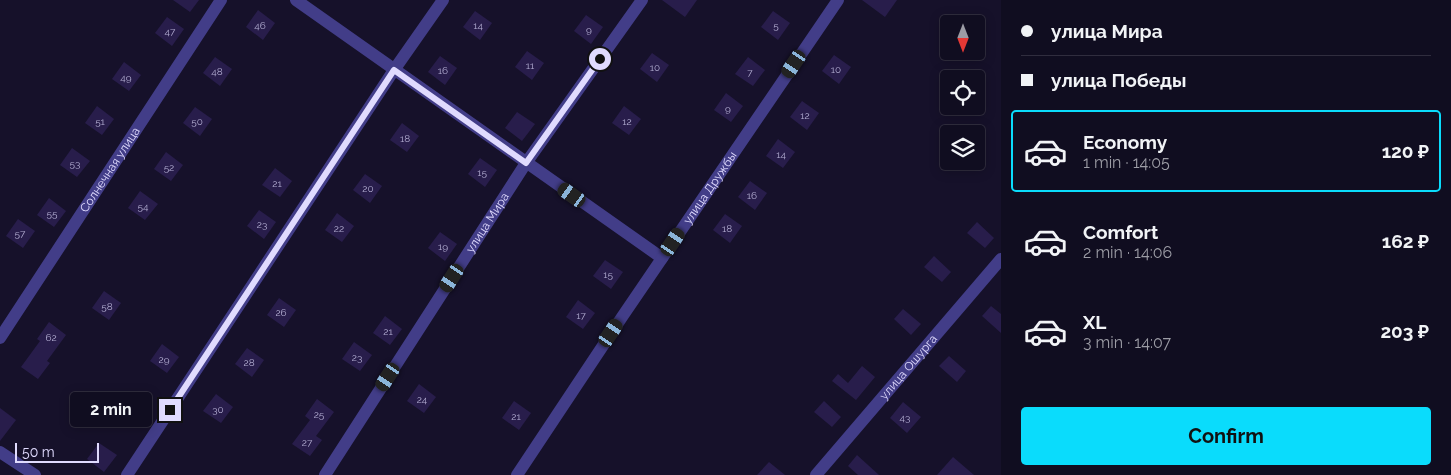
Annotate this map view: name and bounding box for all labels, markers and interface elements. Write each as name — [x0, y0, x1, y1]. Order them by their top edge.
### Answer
north arrow — [940, 15, 985, 60]
map controls — [940, 15, 985, 170]
house number: 46 — [254, 20, 266, 31]
house number: 14 — [473, 20, 483, 31]
house number: 5 — [773, 20, 779, 31]
text: улица Мира — [1051, 20, 1163, 42]
house number: 9 — [586, 24, 592, 35]
house number: 47 — [165, 26, 176, 37]
car — [779, 47, 808, 81]
route start — [589, 48, 611, 70]
house number: 11 — [526, 60, 535, 71]
house number: 10 — [650, 62, 660, 73]
house number: 10 — [831, 64, 841, 75]
house number: 16 — [438, 65, 448, 76]
house number: 48 — [211, 66, 223, 77]
house number: 7 — [747, 67, 753, 78]
text: улица Победы — [1051, 69, 1187, 91]
button: locate — [940, 70, 985, 115]
house number: 49 — [120, 72, 132, 83]
house number: 9 — [725, 103, 731, 114]
house number: 12 — [800, 110, 810, 121]
house number: 51 — [95, 116, 106, 127]
house number: 50 — [191, 116, 203, 127]
house number: 12 — [622, 116, 632, 127]
street label: Солнечная улица — [77, 125, 143, 215]
button: layers — [940, 125, 985, 170]
icon: car — [1023, 129, 1068, 174]
text: Economy — [1083, 131, 1167, 153]
house number: 18 — [400, 133, 410, 144]
text: 120 ₽ — [1382, 140, 1429, 162]
street label: улица Дружбы — [680, 149, 740, 227]
house number: 14 — [776, 149, 786, 160]
text: 1 min · 14:05 — [1083, 153, 1170, 172]
house number: 53 — [70, 158, 80, 169]
house number: 52 — [164, 162, 174, 173]
house number: 15 — [477, 167, 487, 178]
house number: 21 — [272, 178, 282, 189]
car — [555, 180, 588, 210]
house number: 20 — [362, 183, 374, 194]
street label: улица Мира — [463, 190, 512, 255]
house number: 16 — [747, 190, 757, 201]
house number: 54 — [138, 201, 149, 212]
house number: 55 — [47, 208, 58, 219]
house number: 23 — [257, 219, 267, 230]
icon: car — [1023, 219, 1068, 264]
text: Comfort — [1083, 221, 1158, 243]
house number: 22 — [334, 223, 344, 234]
house number: 18 — [722, 223, 732, 234]
car — [658, 225, 687, 259]
house number: 57 — [15, 228, 26, 239]
text: 162 ₽ — [1382, 230, 1429, 252]
house number: 19 — [438, 241, 448, 252]
text: 2 min · 14:06 — [1083, 243, 1172, 262]
car — [437, 261, 466, 295]
house number: 15 — [603, 269, 613, 280]
house number: 58 — [101, 301, 113, 312]
house number: 26 — [275, 307, 287, 318]
icon: car — [1023, 309, 1068, 354]
house number: 17 — [576, 310, 586, 321]
text: XL — [1083, 311, 1106, 333]
car — [596, 316, 625, 350]
text: 203 ₽ — [1380, 320, 1429, 342]
house number: 21 — [383, 326, 393, 337]
house number: 62 — [45, 332, 57, 343]
street label: улица Ошурга — [877, 332, 940, 402]
text: 3 min · 14:07 — [1083, 333, 1171, 352]
house number: 23 — [352, 352, 362, 363]
house number: 29 — [158, 354, 170, 365]
house number: 28 — [243, 357, 255, 368]
car — [373, 360, 402, 394]
callout: 2 min — [70, 392, 152, 428]
house number: 24 — [417, 394, 428, 405]
route end — [159, 399, 181, 421]
text: 2 min — [90, 400, 132, 419]
house number: 30 — [212, 404, 224, 415]
button: Confirm — [1021, 407, 1431, 465]
house number: 25 — [314, 409, 325, 420]
house number: 21 — [511, 411, 521, 422]
house number: 43 — [900, 412, 910, 423]
house number: 27 — [302, 437, 313, 448]
scale bar — [15, 440, 99, 463]
text: 50 m — [22, 444, 55, 460]

